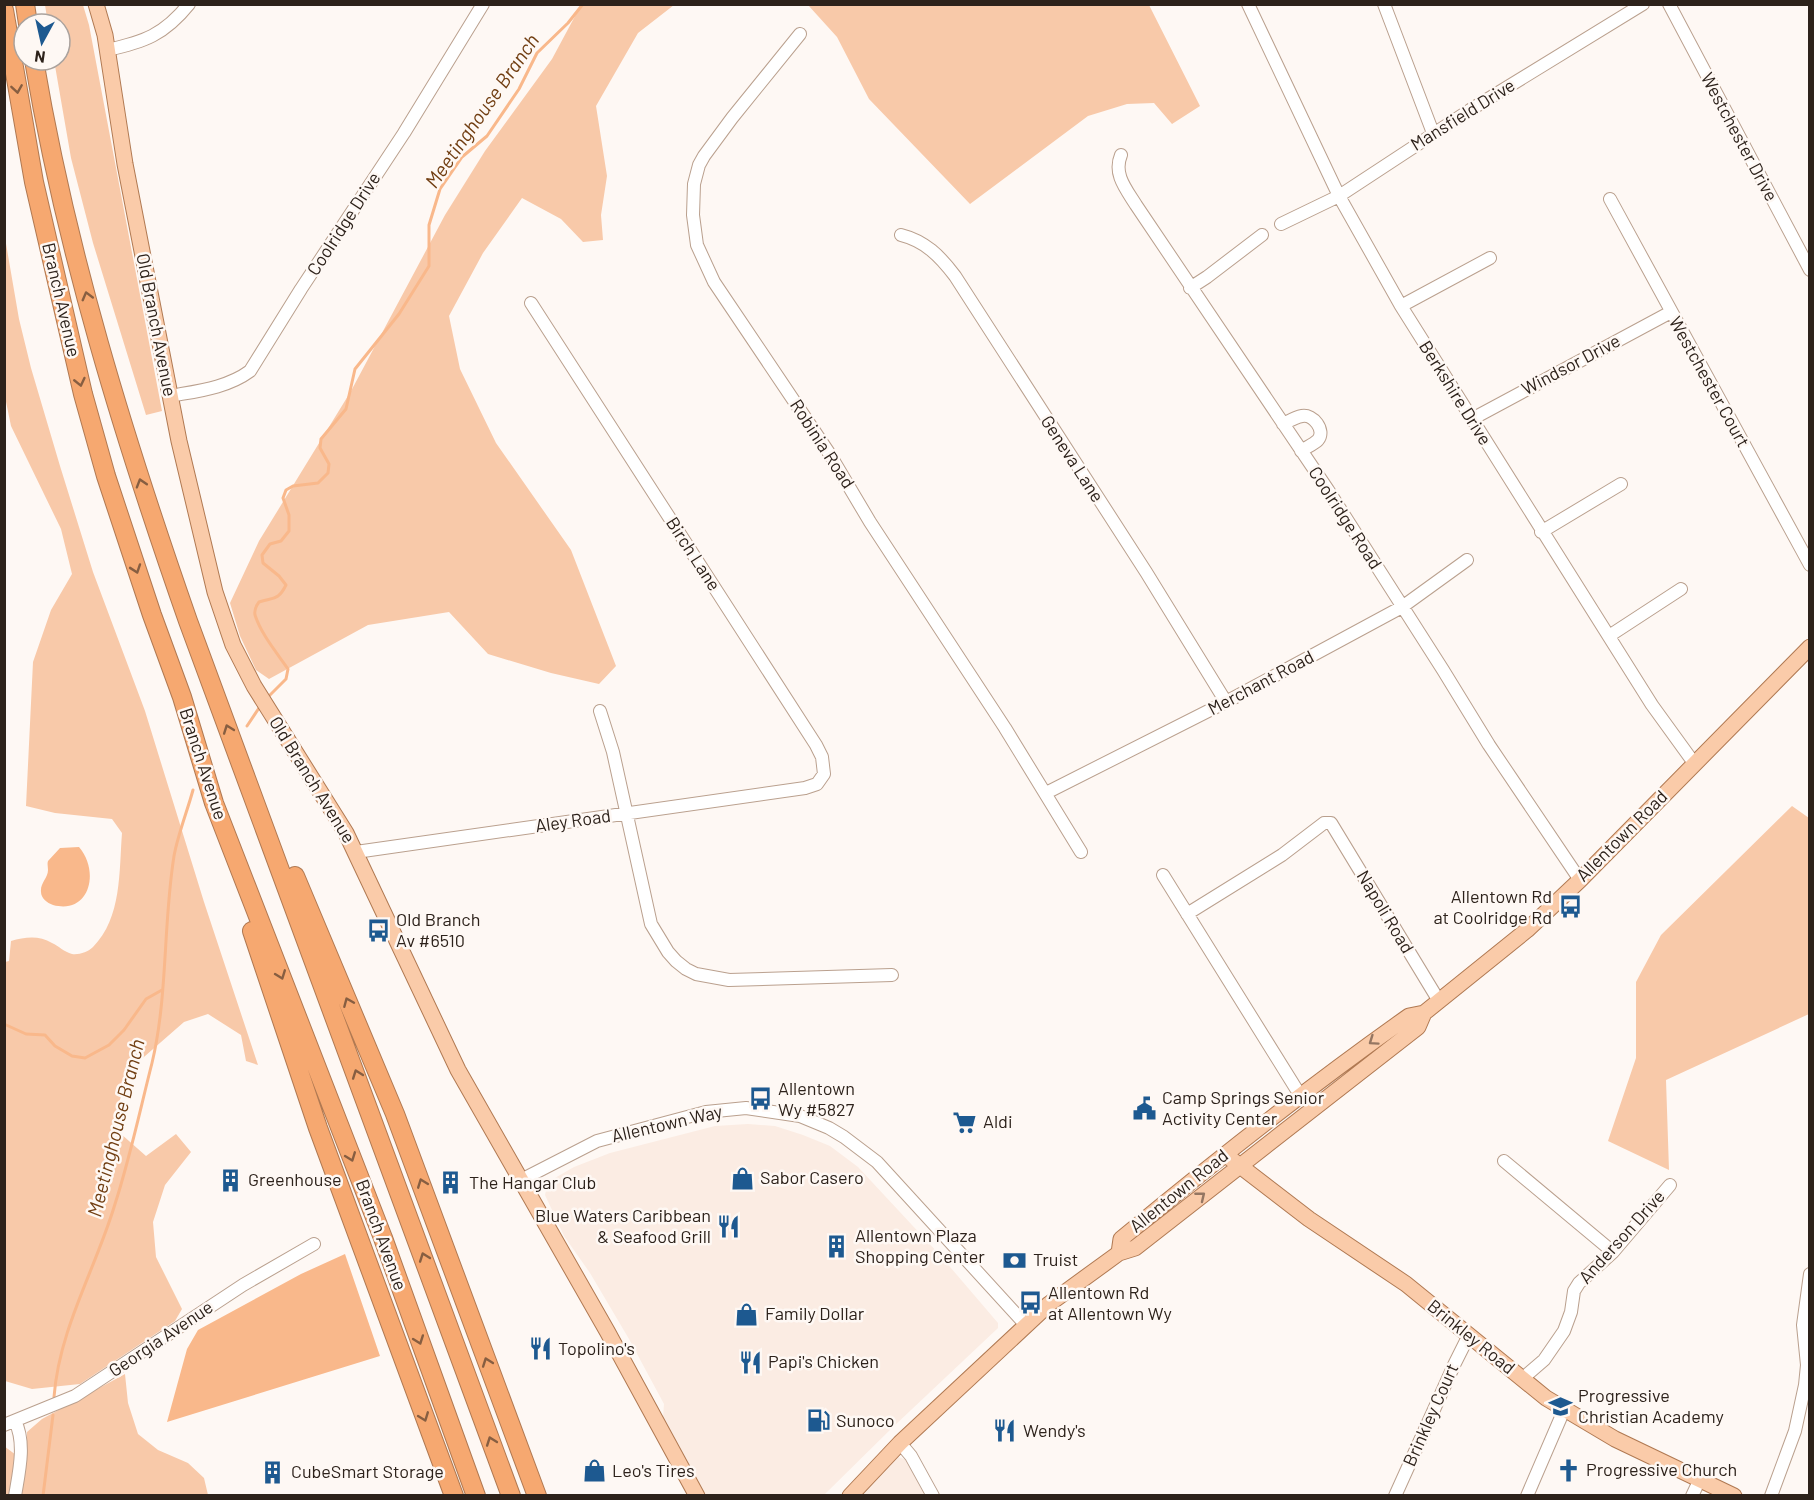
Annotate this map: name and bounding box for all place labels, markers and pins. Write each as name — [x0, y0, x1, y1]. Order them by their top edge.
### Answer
place label: Allentown Rd at Coolridge Rd — [1433, 885, 1552, 928]
bus stop icon: Allentown Rd at Coolridge Rd — [1557, 894, 1583, 920]
place label: Old Branch Av #6510 — [396, 908, 480, 951]
bus stop icon: Old Branch Av #6510 — [365, 917, 391, 943]
place label: Allentown Wy #5827 — [778, 1077, 855, 1120]
bus stop icon: Allentown Wy #5827 — [747, 1086, 773, 1112]
place label: Camp Springs Senior Activity Center — [1162, 1086, 1325, 1129]
public building icon: Camp Springs Senior Activity Center — [1131, 1095, 1157, 1121]
supermarket icon: Aldi — [952, 1109, 978, 1135]
place label: Aldi — [983, 1110, 1012, 1132]
shop icon: Sabor Casero — [729, 1165, 755, 1191]
place label: Sabor Casero — [760, 1166, 864, 1188]
building icon: Greenhouse — [217, 1167, 243, 1193]
place label: Greenhouse — [248, 1168, 342, 1190]
building icon: The Hangar Club — [438, 1170, 464, 1196]
place label: The Hangar Club — [469, 1171, 596, 1193]
place label: Blue Waters Caribbean & Seafood Grill — [535, 1204, 711, 1247]
restaurant icon: Blue Waters Caribbean & Seafood Grill — [716, 1213, 742, 1239]
place label: Allentown Plaza Shopping Center — [855, 1224, 985, 1267]
building icon: Allentown Plaza Shopping Center — [824, 1233, 850, 1259]
bank icon: Truist — [1002, 1247, 1028, 1273]
place label: Truist — [1033, 1248, 1078, 1270]
place label: Allentown Rd at Allentown Wy — [1048, 1281, 1172, 1324]
bus stop icon: Allentown Rd at Allentown Wy — [1017, 1290, 1043, 1316]
shop icon: Family Dollar — [734, 1301, 760, 1327]
place label: Family Dollar — [765, 1302, 865, 1324]
restaurant icon: Topolino's — [527, 1336, 553, 1362]
place label: Topolino's — [558, 1337, 635, 1359]
restaurant icon: Papi's Chicken — [737, 1349, 763, 1375]
place label: Papi's Chicken — [768, 1350, 879, 1372]
place label: Progressive Christian Academy — [1578, 1384, 1724, 1427]
school or university icon: Progressive Christian Academy — [1547, 1393, 1573, 1419]
fuel station icon: Sunoco — [805, 1408, 831, 1434]
place label: Sunoco — [836, 1409, 895, 1431]
restaurant icon: Wendy's — [992, 1418, 1018, 1444]
place label: Wendy's — [1023, 1419, 1086, 1441]
church icon: Progressive Church — [1555, 1457, 1581, 1483]
shop icon: Leo's Tires — [581, 1458, 607, 1484]
place label: Progressive Church — [1586, 1458, 1737, 1480]
building icon: CubeSmart Storage — [260, 1459, 286, 1485]
place label: Leo's Tires — [612, 1459, 695, 1481]
place label: CubeSmart Storage — [291, 1460, 444, 1482]

